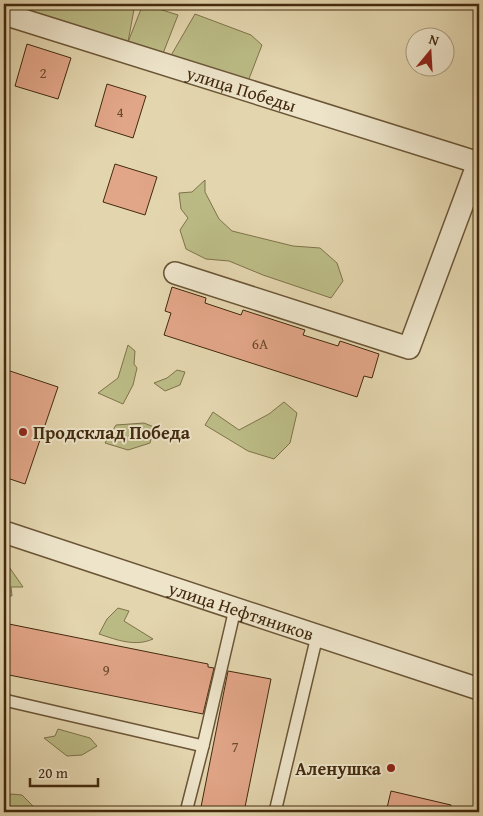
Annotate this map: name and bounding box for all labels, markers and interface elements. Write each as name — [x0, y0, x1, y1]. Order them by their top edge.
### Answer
north arrow — [406, 28, 456, 78]
text: N — [426, 29, 442, 51]
street label: улица Победы — [182, 58, 300, 119]
house number: 2 — [39, 62, 47, 83]
house number: 4 — [116, 101, 124, 122]
house number: 6А — [252, 333, 268, 354]
place label: Продсклад Победа — [33, 419, 191, 446]
marker: Продсклад Победа — [17, 426, 29, 438]
street label: улица Нефтяников — [164, 574, 318, 647]
house number: 9 — [102, 659, 110, 680]
house number: 7 — [231, 736, 239, 757]
place label: Аленушка — [295, 755, 382, 782]
scale bar — [30, 756, 98, 788]
text: 20 m — [38, 762, 69, 783]
marker: Аленушка — [385, 762, 397, 774]

